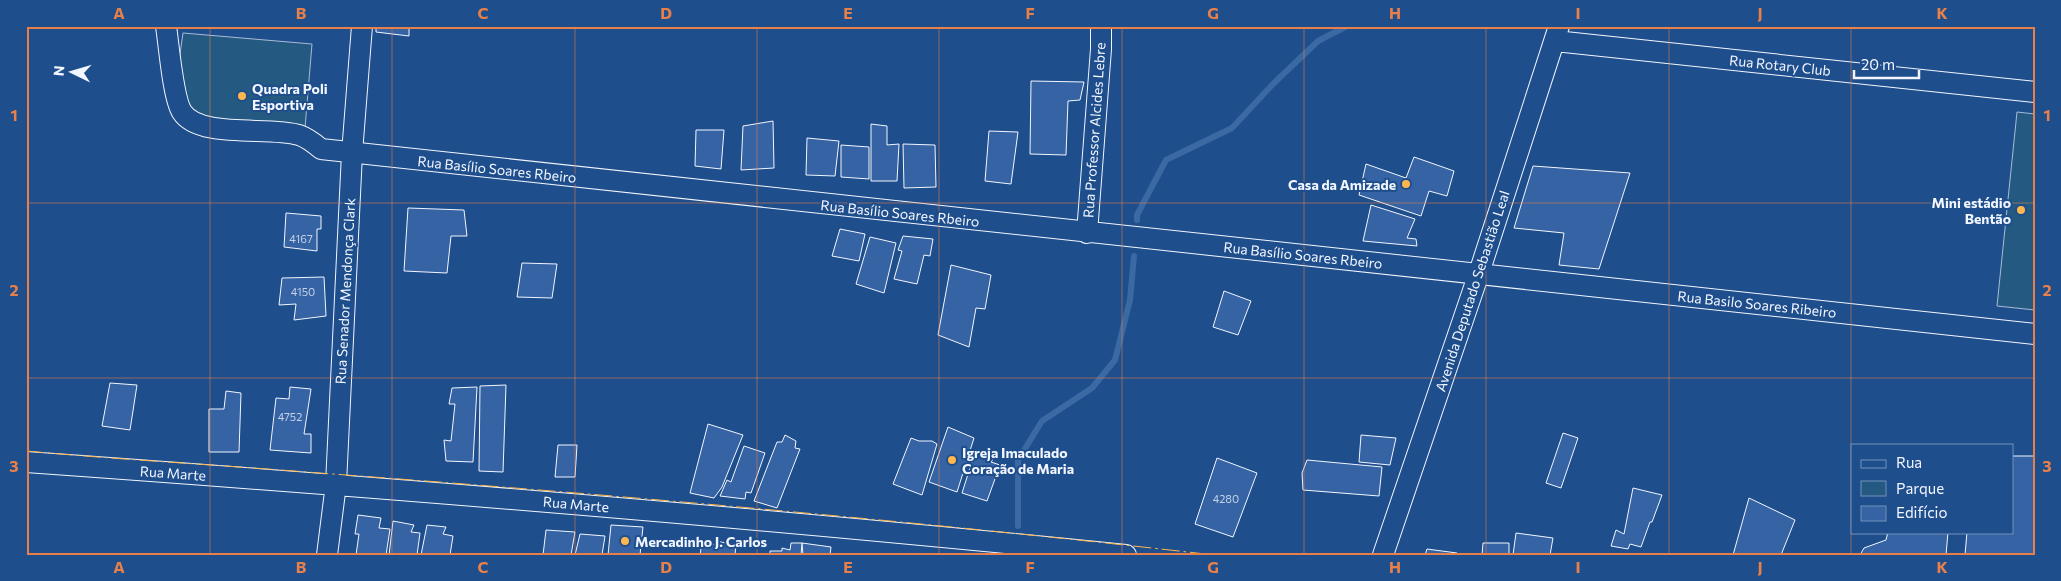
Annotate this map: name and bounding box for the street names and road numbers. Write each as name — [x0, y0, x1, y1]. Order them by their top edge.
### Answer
street label: Rua Professor Alcides Lebre — [1079, 42, 1109, 218]
street label: Rua Rotary Club — [1728, 51, 1832, 79]
street label: Rua Basílio Soares Rbeiro — [417, 152, 577, 186]
street label: Avenida Deputado Sebastião Leal — [1431, 188, 1513, 394]
street label: Rua Basílio Soares Rbeiro — [820, 196, 980, 230]
street label: Rua Senador Mendonça Clark — [332, 197, 358, 385]
street label: Rua Basílio Soares Rbeiro — [1223, 238, 1383, 272]
street label: Rua Basilo Soares Ribeiro — [1677, 287, 1837, 321]
street label: Rua Marte — [139, 462, 207, 484]
street label: Rua Marte — [542, 493, 610, 515]

